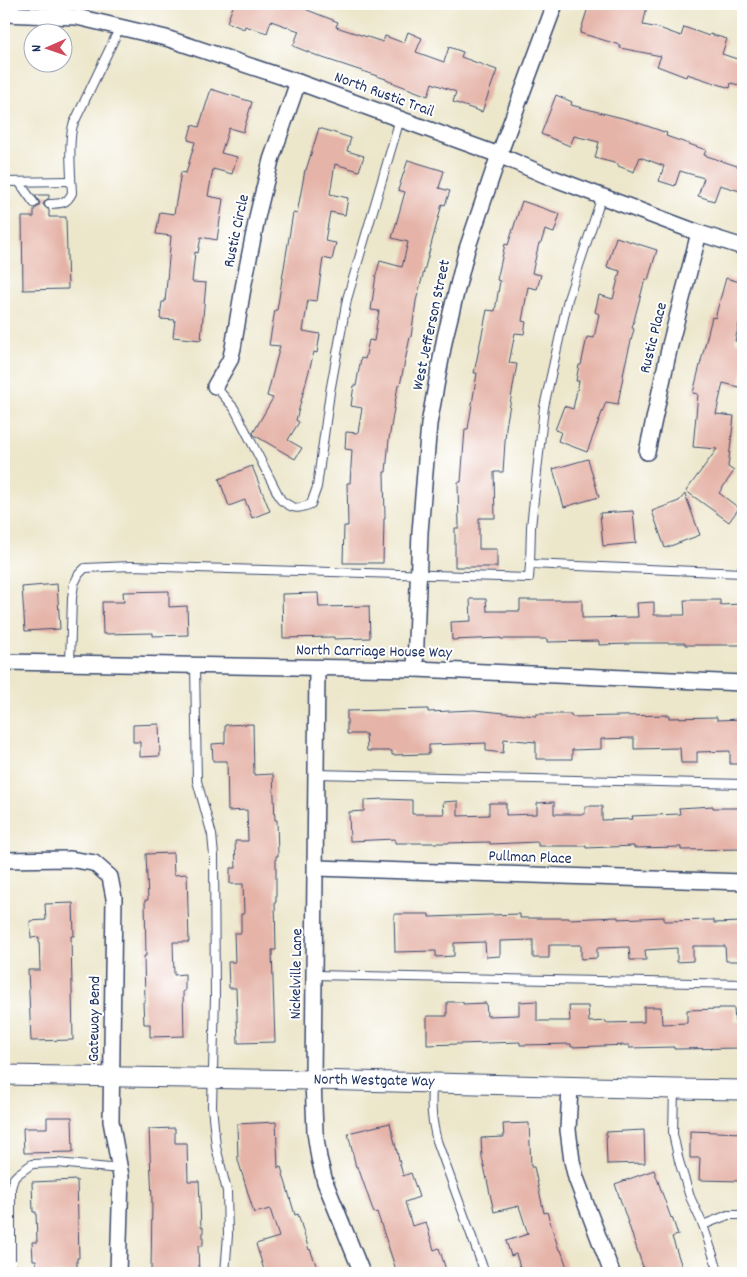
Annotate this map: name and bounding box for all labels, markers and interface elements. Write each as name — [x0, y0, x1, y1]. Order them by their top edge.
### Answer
north arrow — [22, 22, 72, 72]
text: N — [27, 44, 47, 52]
street label: North Rustic Trail — [331, 66, 437, 124]
street label: Rustic Circle — [218, 192, 256, 270]
street label: West Jefferson Street — [407, 257, 457, 392]
street label: Rustic Place — [634, 300, 674, 376]
street label: North Carriage House Way — [296, 639, 453, 665]
street label: Pullman Place — [488, 845, 572, 871]
street label: Nickelville Lane — [285, 928, 309, 1020]
street label: Gateway Bend — [83, 976, 107, 1062]
street label: North Westgate Way — [313, 1068, 435, 1094]

